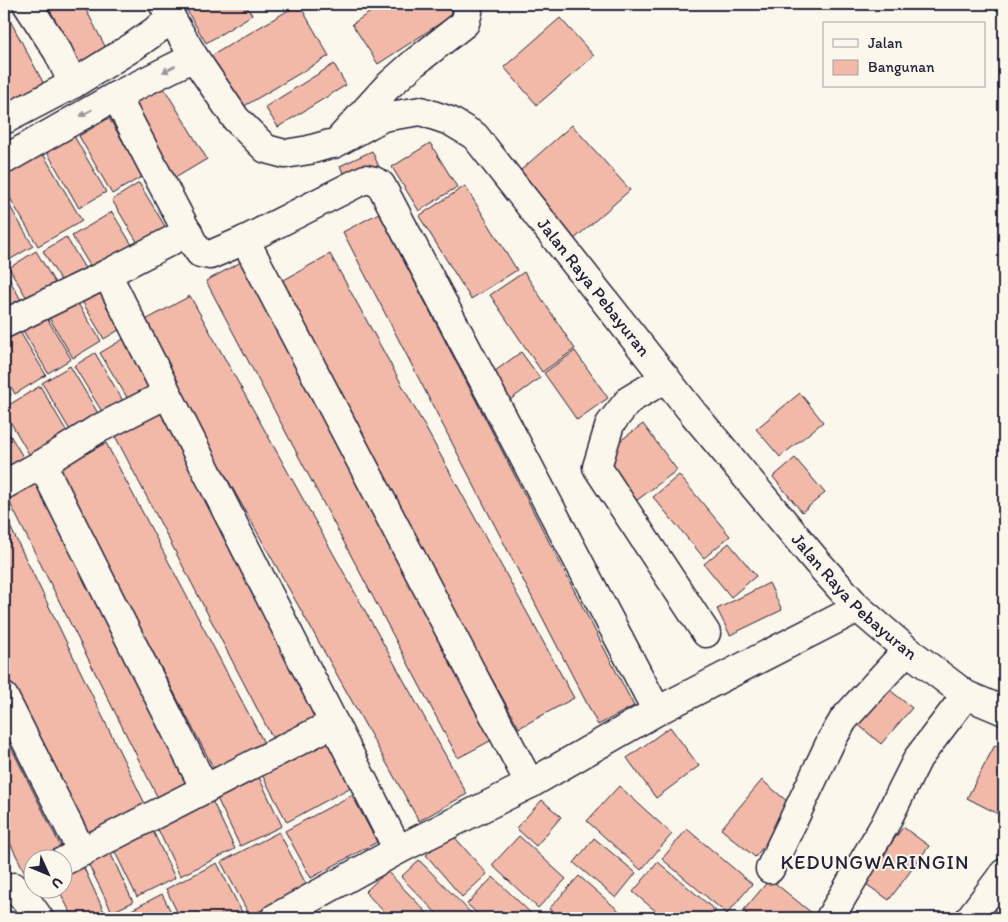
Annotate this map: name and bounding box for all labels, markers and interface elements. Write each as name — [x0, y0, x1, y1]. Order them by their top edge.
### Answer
legend — [823, 22, 986, 88]
text: Jalan — [868, 34, 902, 52]
text: Bangunan — [868, 58, 935, 76]
one-way arrow — [162, 65, 176, 73]
one-way arrow — [79, 109, 94, 117]
street label: Jalan Raya Pebayuran — [533, 213, 655, 361]
street label: Jalan Raya Pebayuran — [787, 529, 922, 665]
north arrow — [22, 850, 72, 900]
district label: KEDUNGWARINGIN — [780, 850, 970, 874]
text: U — [48, 873, 66, 892]

